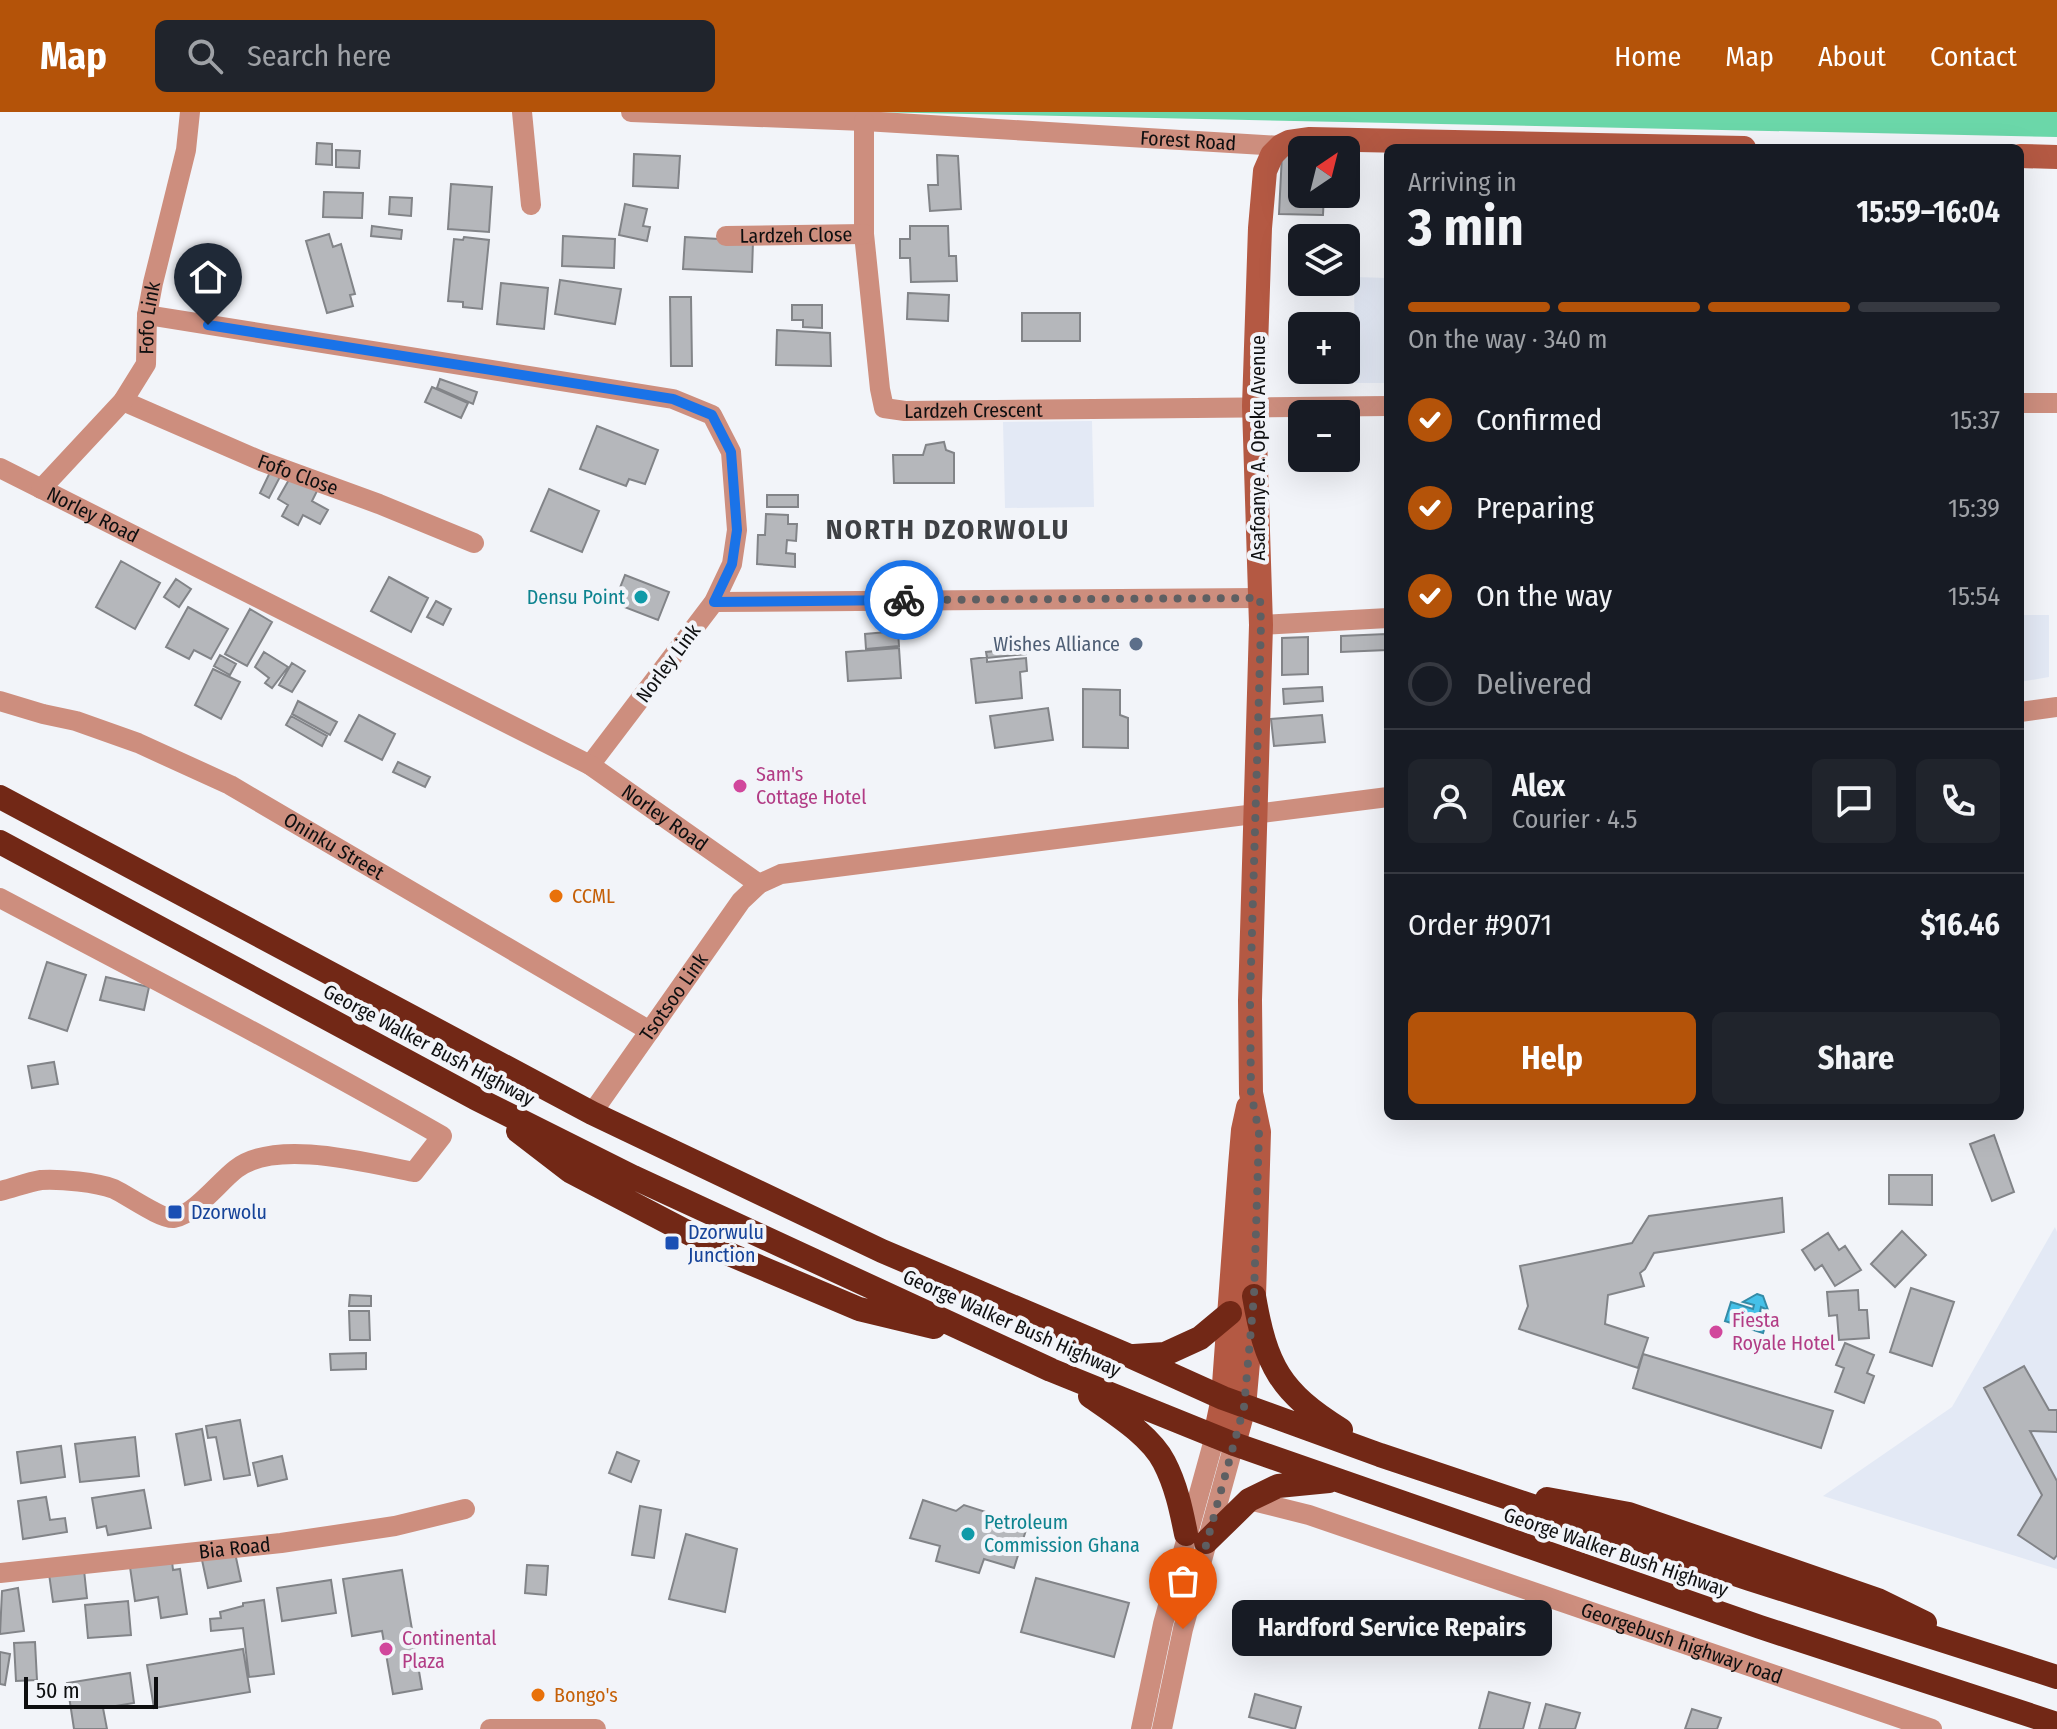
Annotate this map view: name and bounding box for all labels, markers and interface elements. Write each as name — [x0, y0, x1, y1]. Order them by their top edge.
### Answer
search box — [155, 20, 715, 92]
text: Map — [40, 33, 107, 79]
icon: search — [183, 34, 227, 78]
text: Search here — [247, 38, 391, 74]
text: Home — [1614, 40, 1681, 73]
text: Map — [1725, 40, 1774, 73]
text: About — [1818, 40, 1886, 73]
text: Contact — [1930, 40, 2017, 73]
street label: Forest Road — [1140, 126, 1237, 155]
north arrow — [1288, 136, 1360, 208]
map controls — [1288, 136, 1360, 472]
text: Arriving in — [1408, 167, 1517, 198]
text: 15:59–16:04 — [1856, 194, 2000, 230]
text: 3 min — [1408, 196, 1524, 259]
street label: Lardzeh Close — [739, 222, 853, 248]
button: layers — [1288, 224, 1360, 296]
pin — [174, 243, 242, 325]
icon: home — [186, 255, 230, 299]
street label: Fofo Link — [134, 279, 165, 355]
button: + — [1288, 312, 1360, 384]
text: On the way · 340 m — [1408, 324, 1608, 355]
street label: Asafoanye A. Opeku Avenue — [1246, 335, 1270, 561]
street label: Lardzeh Crescent — [904, 398, 1043, 423]
icon: check — [1408, 398, 1452, 442]
button: − — [1288, 400, 1360, 472]
text: Confirmed — [1476, 402, 1602, 438]
text: 15:37 — [1950, 405, 2000, 436]
street label: Fofo Close — [255, 449, 342, 500]
street label: Norley Road — [43, 482, 143, 548]
icon: check — [1408, 486, 1452, 530]
text: Preparing — [1476, 490, 1594, 526]
text: 15:39 — [1948, 493, 2000, 524]
district label: NORTH DZORWOLU — [826, 513, 1070, 546]
courier — [864, 560, 944, 640]
icon: check — [1408, 574, 1452, 618]
icon: bike — [882, 578, 926, 622]
text: On the way — [1476, 578, 1612, 614]
text: 15:54 — [1948, 581, 2000, 612]
place label: Densu Point — [527, 585, 625, 609]
marker: Densu Point — [632, 588, 650, 606]
street label: Norley Link — [631, 618, 706, 707]
place label: Wishes Alliance — [993, 632, 1120, 656]
marker: Wishes Alliance — [1127, 635, 1145, 653]
text: Delivered — [1476, 666, 1592, 702]
button: person — [1408, 759, 1492, 843]
button: chat — [1812, 759, 1896, 843]
button: phone — [1916, 759, 2000, 843]
place label: Sam's Cottage Hotel — [756, 762, 867, 809]
text: Alex — [1512, 768, 1565, 804]
marker: Sam's Cottage Hotel — [731, 777, 749, 795]
street label: Norley Road — [617, 779, 712, 856]
text: Courier · 4.5 — [1512, 804, 1638, 835]
street label: Oninku Street — [279, 807, 389, 885]
place label: CCML — [572, 884, 615, 908]
marker: CCML — [547, 887, 565, 905]
text: Order #9071 — [1408, 907, 1552, 943]
text: $16.46 — [1920, 907, 2000, 943]
street label: Tsotsoo Link — [635, 948, 713, 1045]
street label: George Walker Bush Highway — [319, 979, 539, 1111]
button: Help — [1408, 1012, 1696, 1104]
button: Share — [1712, 1012, 2000, 1104]
place label: Dzorwolu — [191, 1200, 267, 1224]
marker: Dzorwolu — [166, 1203, 184, 1221]
place label: Dzorwulu Junction — [688, 1220, 764, 1267]
marker: Dzorwulu Junction — [663, 1234, 681, 1252]
street label: George Walker Bush Highway — [899, 1264, 1125, 1382]
place label: Fiesta Royale Hotel — [1732, 1308, 1835, 1355]
marker: Fiesta Royale Hotel — [1707, 1323, 1725, 1341]
street label: George Walker Bush Highway — [1501, 1502, 1731, 1602]
place label: Petroleum Commission Ghana — [984, 1510, 1140, 1557]
marker: Petroleum Commission Ghana — [959, 1525, 977, 1543]
street label: Bia Road — [198, 1532, 272, 1564]
pin — [1149, 1547, 1217, 1629]
icon: bag — [1161, 1559, 1205, 1603]
street label: Georgebush highway road — [1578, 1597, 1786, 1689]
callout: Hardford Service Repairs — [1231, 1601, 1551, 1657]
text: Hardford Service Repairs — [1258, 1612, 1526, 1643]
place label: Continental Plaza — [402, 1626, 497, 1673]
marker: Continental Plaza — [377, 1640, 395, 1658]
scale bar — [24, 1673, 158, 1709]
text: 50 m — [36, 1677, 80, 1704]
place label: Bongo's — [554, 1683, 618, 1707]
marker: Bongo's — [529, 1686, 547, 1704]

